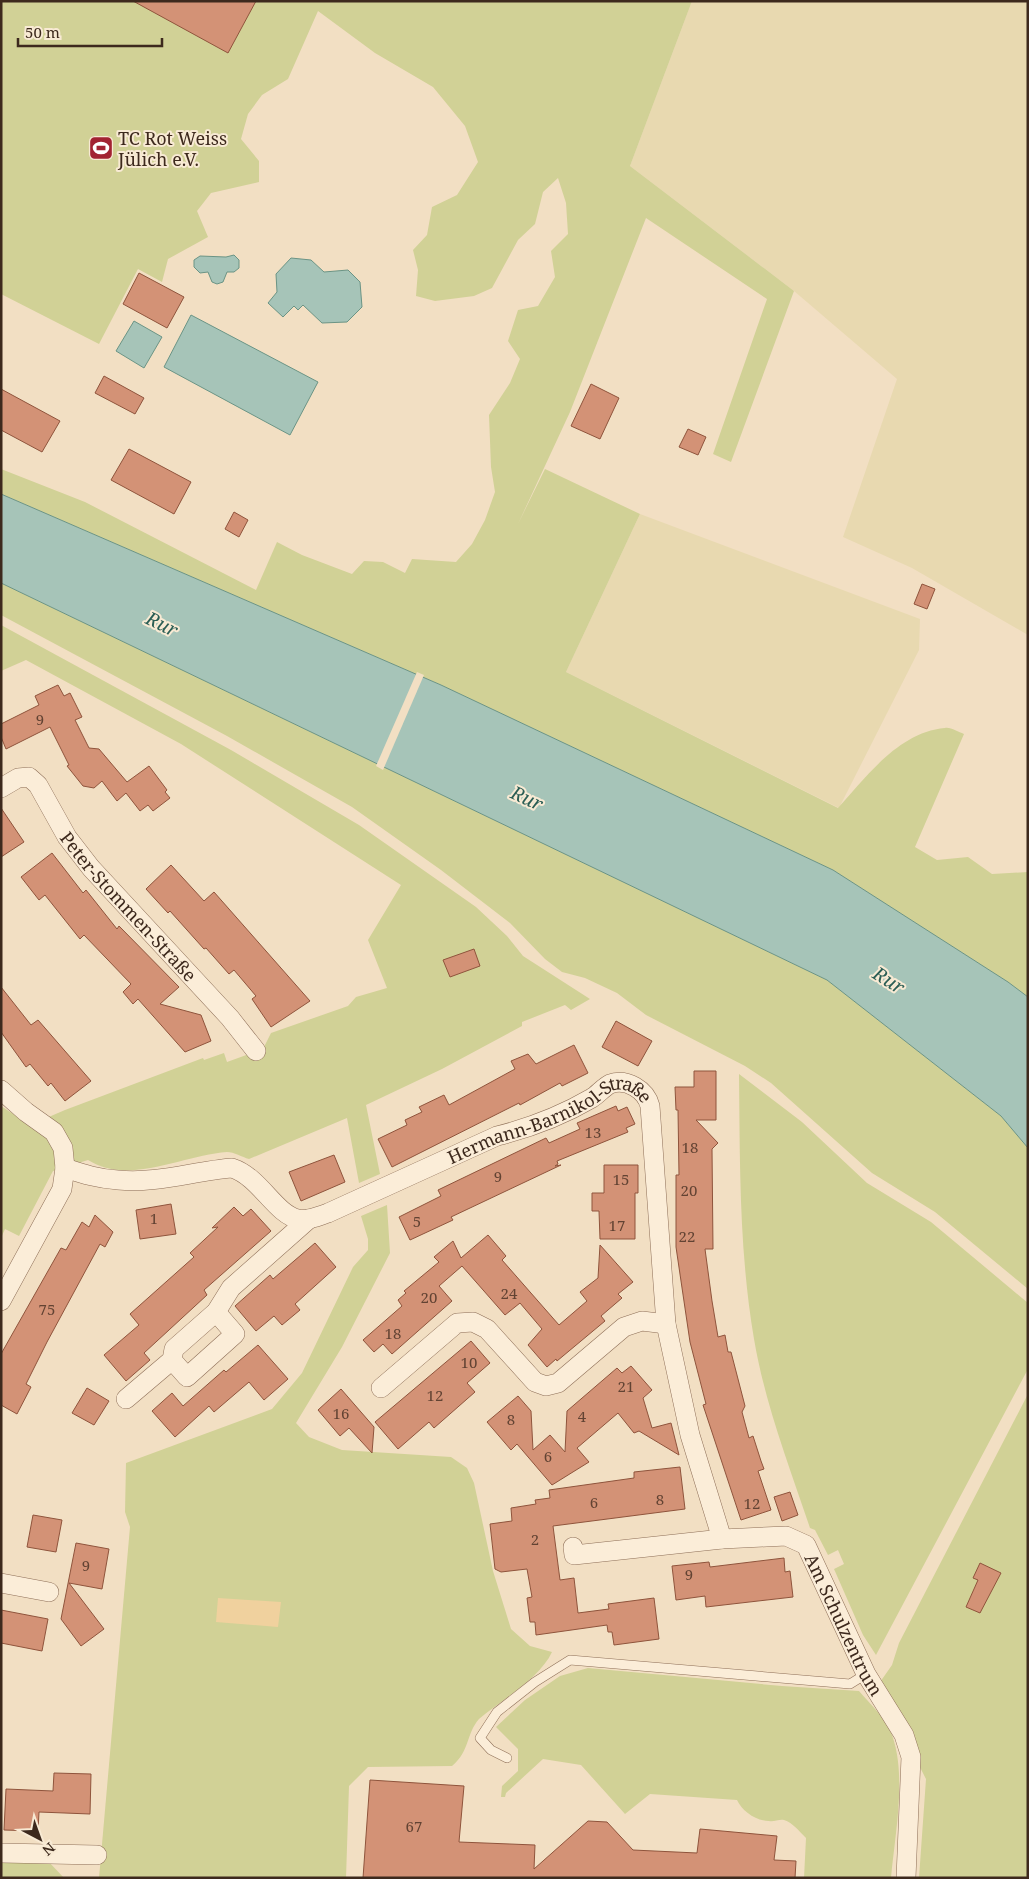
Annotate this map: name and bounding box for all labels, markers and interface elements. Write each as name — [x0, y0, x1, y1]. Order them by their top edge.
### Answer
scale bar — [18, 15, 161, 47]
text: 50 m — [25, 22, 60, 42]
place label: TC Rot Weiss Jülich e.V. — [117, 126, 227, 171]
sports icon: TC Rot Weiss Jülich e.V. — [88, 135, 114, 161]
water label: Rur — [141, 605, 183, 643]
house number: 9 — [36, 709, 44, 729]
water label: Rur — [506, 779, 547, 817]
street label: Peter-Stommen-Straße — [55, 826, 202, 986]
water label: Rur — [867, 960, 910, 1000]
street label: Hermann-Barnikol-Straße — [443, 1070, 658, 1169]
house number: 13 — [585, 1122, 601, 1142]
house number: 18 — [682, 1137, 698, 1157]
house number: 9 — [494, 1166, 502, 1186]
house number: 15 — [613, 1169, 629, 1189]
house number: 20 — [681, 1180, 697, 1200]
house number: 1 — [150, 1208, 158, 1228]
house number: 5 — [413, 1211, 421, 1231]
house number: 17 — [609, 1215, 625, 1235]
house number: 22 — [679, 1226, 695, 1246]
house number: 24 — [501, 1283, 518, 1303]
house number: 20 — [421, 1287, 437, 1307]
house number: 75 — [39, 1299, 55, 1319]
house number: 18 — [385, 1323, 401, 1343]
house number: 10 — [461, 1352, 477, 1372]
house number: 21 — [618, 1376, 634, 1396]
house number: 12 — [427, 1385, 443, 1405]
house number: 16 — [333, 1403, 349, 1423]
house number: 4 — [578, 1406, 587, 1426]
house number: 8 — [507, 1409, 515, 1429]
house number: 6 — [544, 1446, 552, 1466]
house number: 8 — [656, 1489, 664, 1509]
house number: 6 — [590, 1492, 598, 1512]
house number: 12 — [744, 1493, 760, 1513]
house number: 2 — [531, 1529, 539, 1549]
street label: Am Schulzentrum — [800, 1549, 889, 1700]
house number: 9 — [82, 1555, 90, 1575]
house number: 9 — [685, 1564, 693, 1584]
north arrow — [15, 1814, 65, 1864]
house number: 67 — [406, 1816, 422, 1836]
text: N — [38, 1838, 59, 1860]

